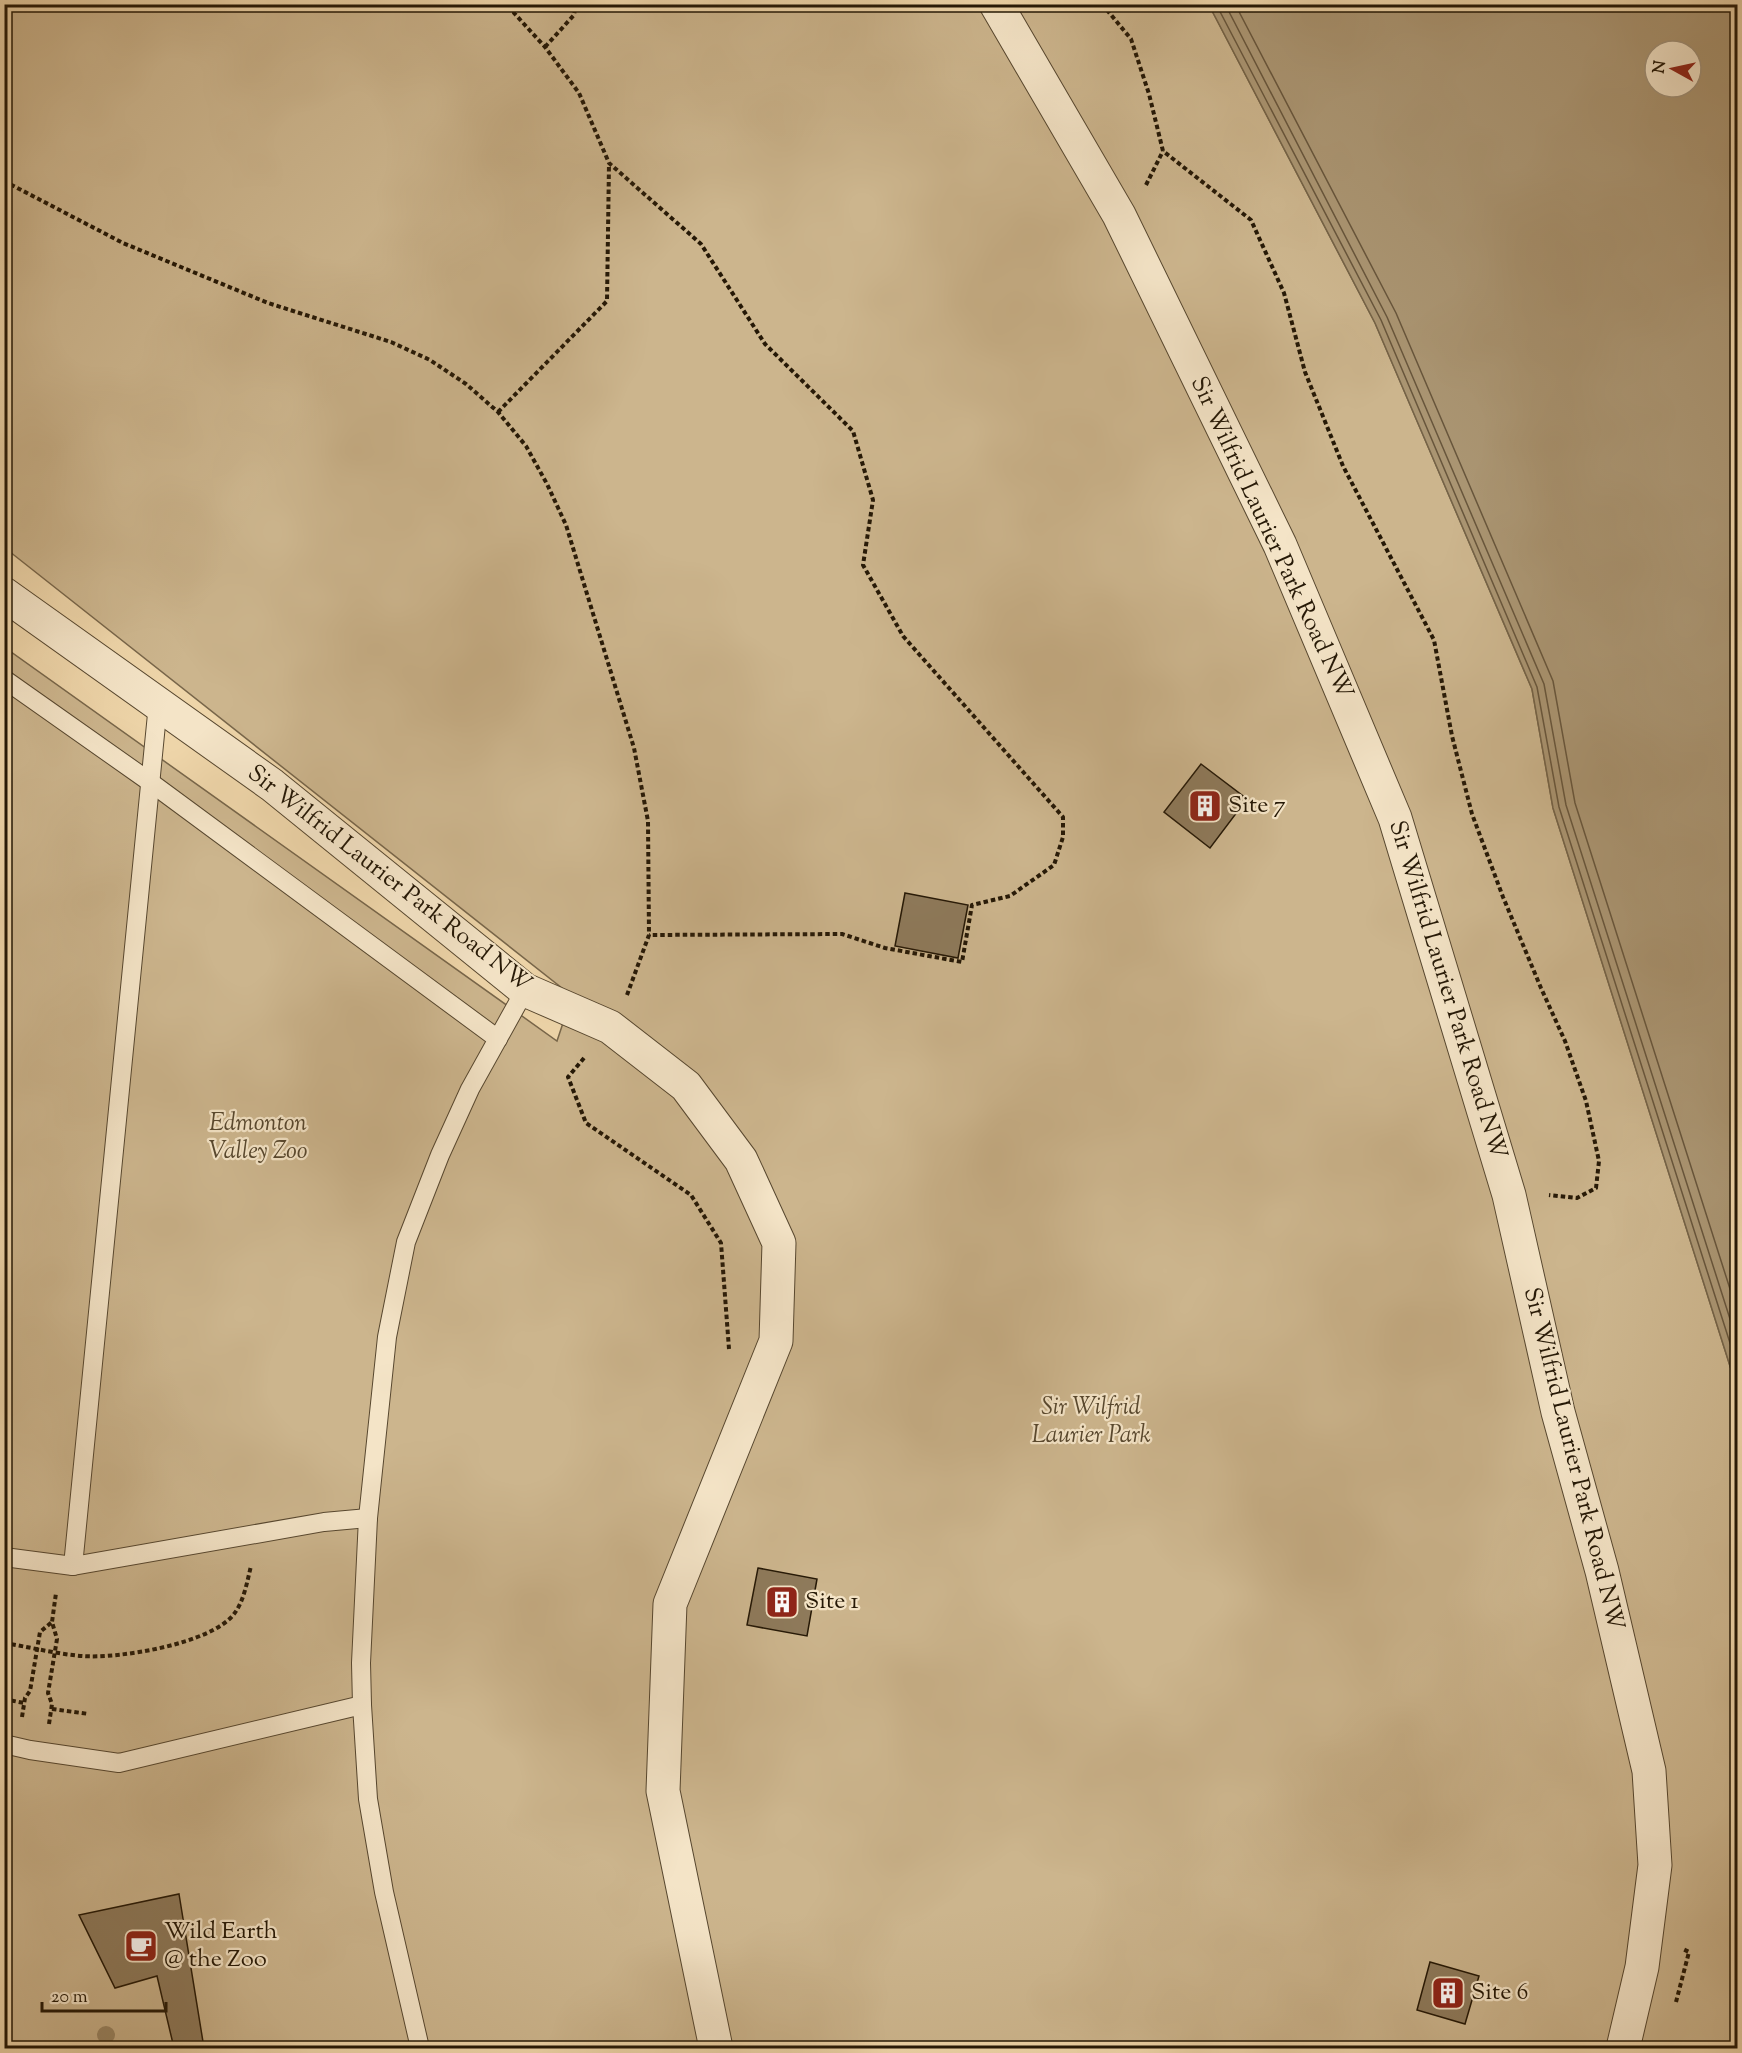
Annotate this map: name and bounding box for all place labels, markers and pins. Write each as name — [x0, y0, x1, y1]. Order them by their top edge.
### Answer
building icon: Site 7 — [1187, 788, 1223, 824]
place label: Site 7 — [1228, 789, 1286, 823]
building icon: Site 1 — [764, 1584, 800, 1620]
place label: Site 1 — [805, 1585, 859, 1619]
place label: Wild Earth @ the Zoo — [164, 1915, 278, 1977]
cafe icon: Wild Earth @ the Zoo — [123, 1928, 159, 1964]
building icon: Site 6 — [1430, 1975, 1466, 2011]
place label: Site 6 — [1471, 1976, 1528, 2010]

